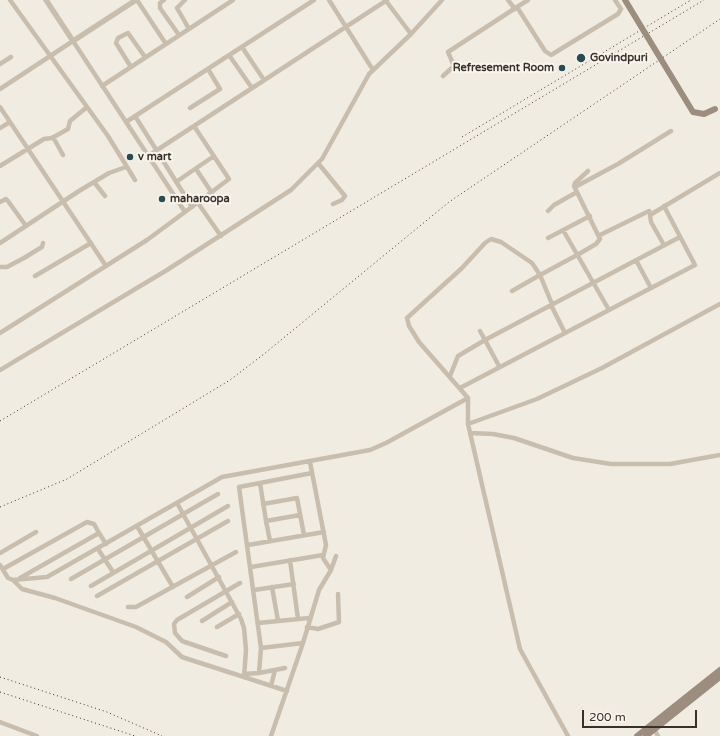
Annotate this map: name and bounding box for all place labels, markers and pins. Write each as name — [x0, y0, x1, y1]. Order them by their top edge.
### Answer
place label: Govindpuri — [590, 51, 648, 65]
marker: Govindpuri — [575, 52, 587, 64]
place label: Refresement Room — [453, 61, 554, 75]
marker: Refresement Room — [557, 63, 567, 73]
place label: v mart — [138, 150, 171, 164]
marker: v mart — [125, 152, 135, 162]
place label: maharoopa — [170, 192, 230, 206]
marker: maharoopa — [157, 194, 167, 204]

